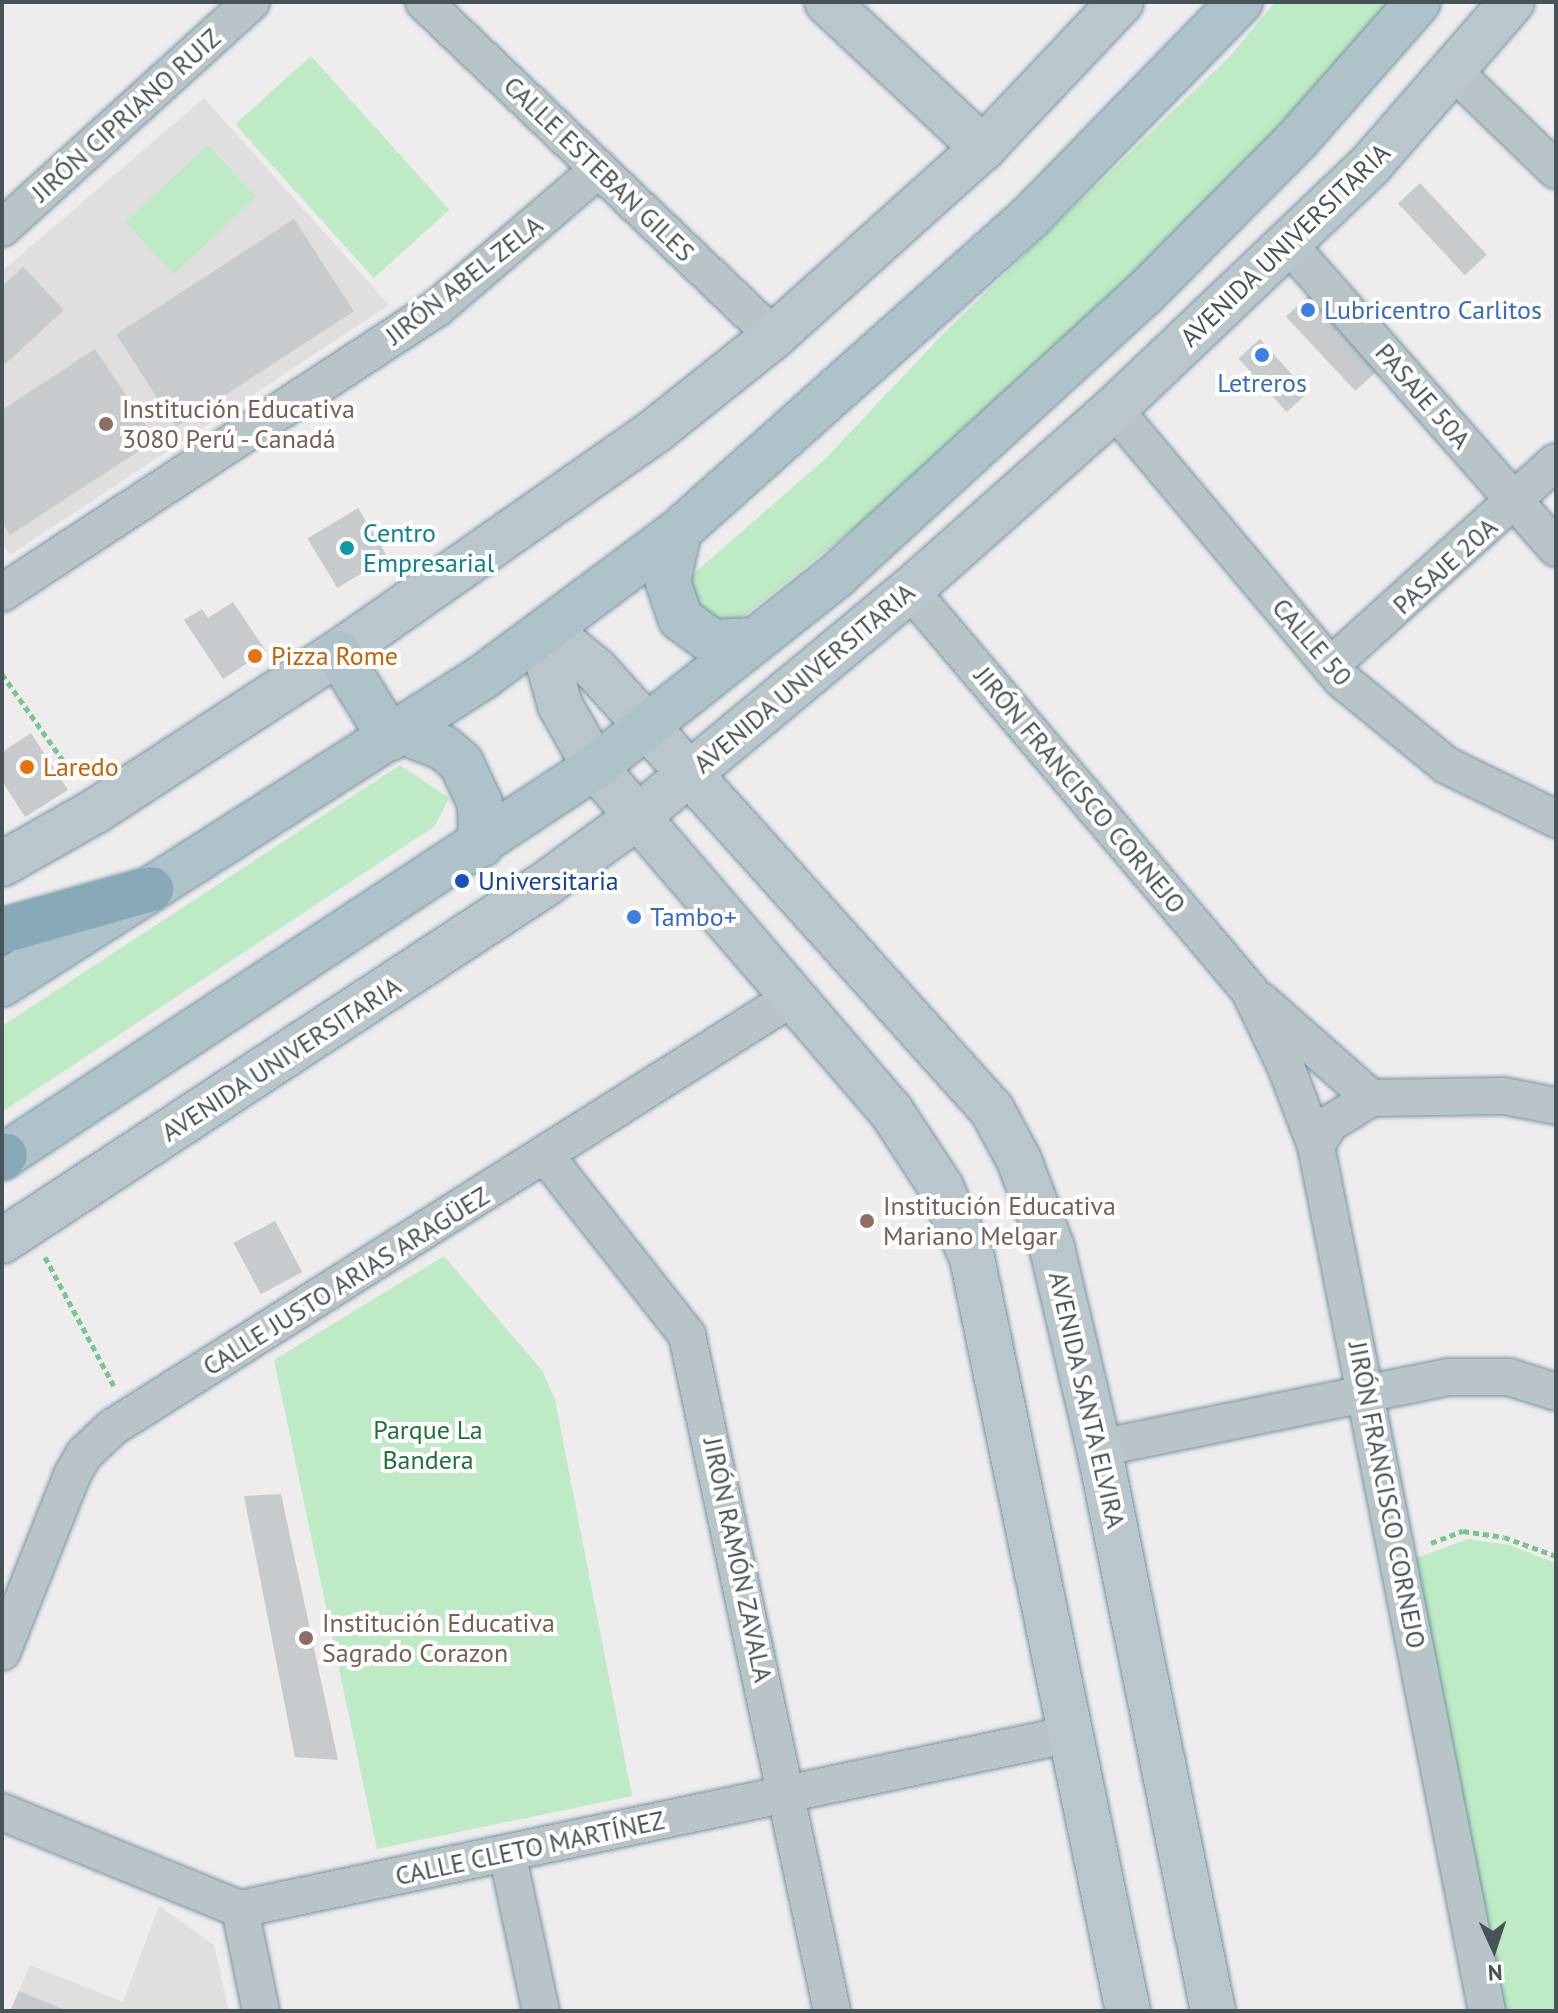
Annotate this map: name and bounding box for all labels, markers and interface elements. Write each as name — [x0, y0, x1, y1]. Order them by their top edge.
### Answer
street label: JIRÓN CIPRIANO RUIZ — [25, 22, 227, 208]
street label: CALLE ESTEBAN GILES — [497, 70, 701, 268]
street label: AVENIDA UNIVERSITARIA — [1173, 137, 1397, 353]
street label: JIRÓN ABEL ZELA — [378, 208, 550, 352]
place label: Lubricentro Carlitos — [1324, 294, 1542, 326]
marker: Lubricentro Carlitos — [1299, 301, 1317, 319]
street label: PASAJE 50A — [1369, 337, 1477, 455]
marker: Letreros — [1253, 346, 1271, 364]
place label: Letreros — [1217, 367, 1307, 399]
place label: Institución Educativa 3080 Perú - Canadá — [122, 393, 355, 454]
marker: Institución Educativa 3080 Perú - Canadá — [97, 415, 115, 433]
street label: PASAJE 20A — [1387, 511, 1503, 621]
place label: Centro Empresarial — [363, 517, 494, 578]
marker: Centro Empresarial — [338, 539, 356, 557]
street label: AVENIDA UNIVERSITARIA — [687, 576, 921, 780]
street label: CALLE 50 — [1266, 592, 1358, 692]
place label: Pizza Rome — [271, 640, 398, 672]
marker: Pizza Rome — [246, 647, 264, 665]
street label: JIRÓN FRANCISCO CORNEJO — [968, 660, 1192, 920]
place label: Laredo — [43, 751, 119, 783]
marker: Laredo — [18, 758, 36, 776]
place label: Universitaria — [478, 865, 619, 897]
marker: Universitaria — [453, 872, 471, 890]
place label: Tambo+ — [650, 901, 737, 933]
marker: Tambo+ — [625, 908, 643, 926]
street label: AVENIDA UNIVERSITARIA — [155, 970, 407, 1148]
street label: CALLE JUSTO ARIAS ARAGÜEZ — [197, 1180, 495, 1382]
place label: Institución Educativa Mariano Melgar — [883, 1190, 1116, 1252]
marker: Institución Educativa Mariano Melgar — [858, 1212, 876, 1230]
street label: AVENIDA SANTA ELVIRA — [1042, 1268, 1132, 1532]
street label: JIRÓN FRANCISCO CORNEJO — [1342, 1339, 1432, 1651]
park label: Parque La Bandera — [373, 1414, 483, 1476]
street label: JIRÓN RAMÓN ZAVALA — [697, 1435, 779, 1685]
place label: Institución Educativa Sagrado Corazon — [322, 1607, 555, 1668]
marker: Institución Educativa Sagrado Corazon — [297, 1629, 315, 1647]
street label: CALLE CLETO MARTÍNEZ — [393, 1804, 667, 1892]
north arrow — [1454, 1909, 1534, 1989]
text: N — [1487, 1959, 1503, 1987]

